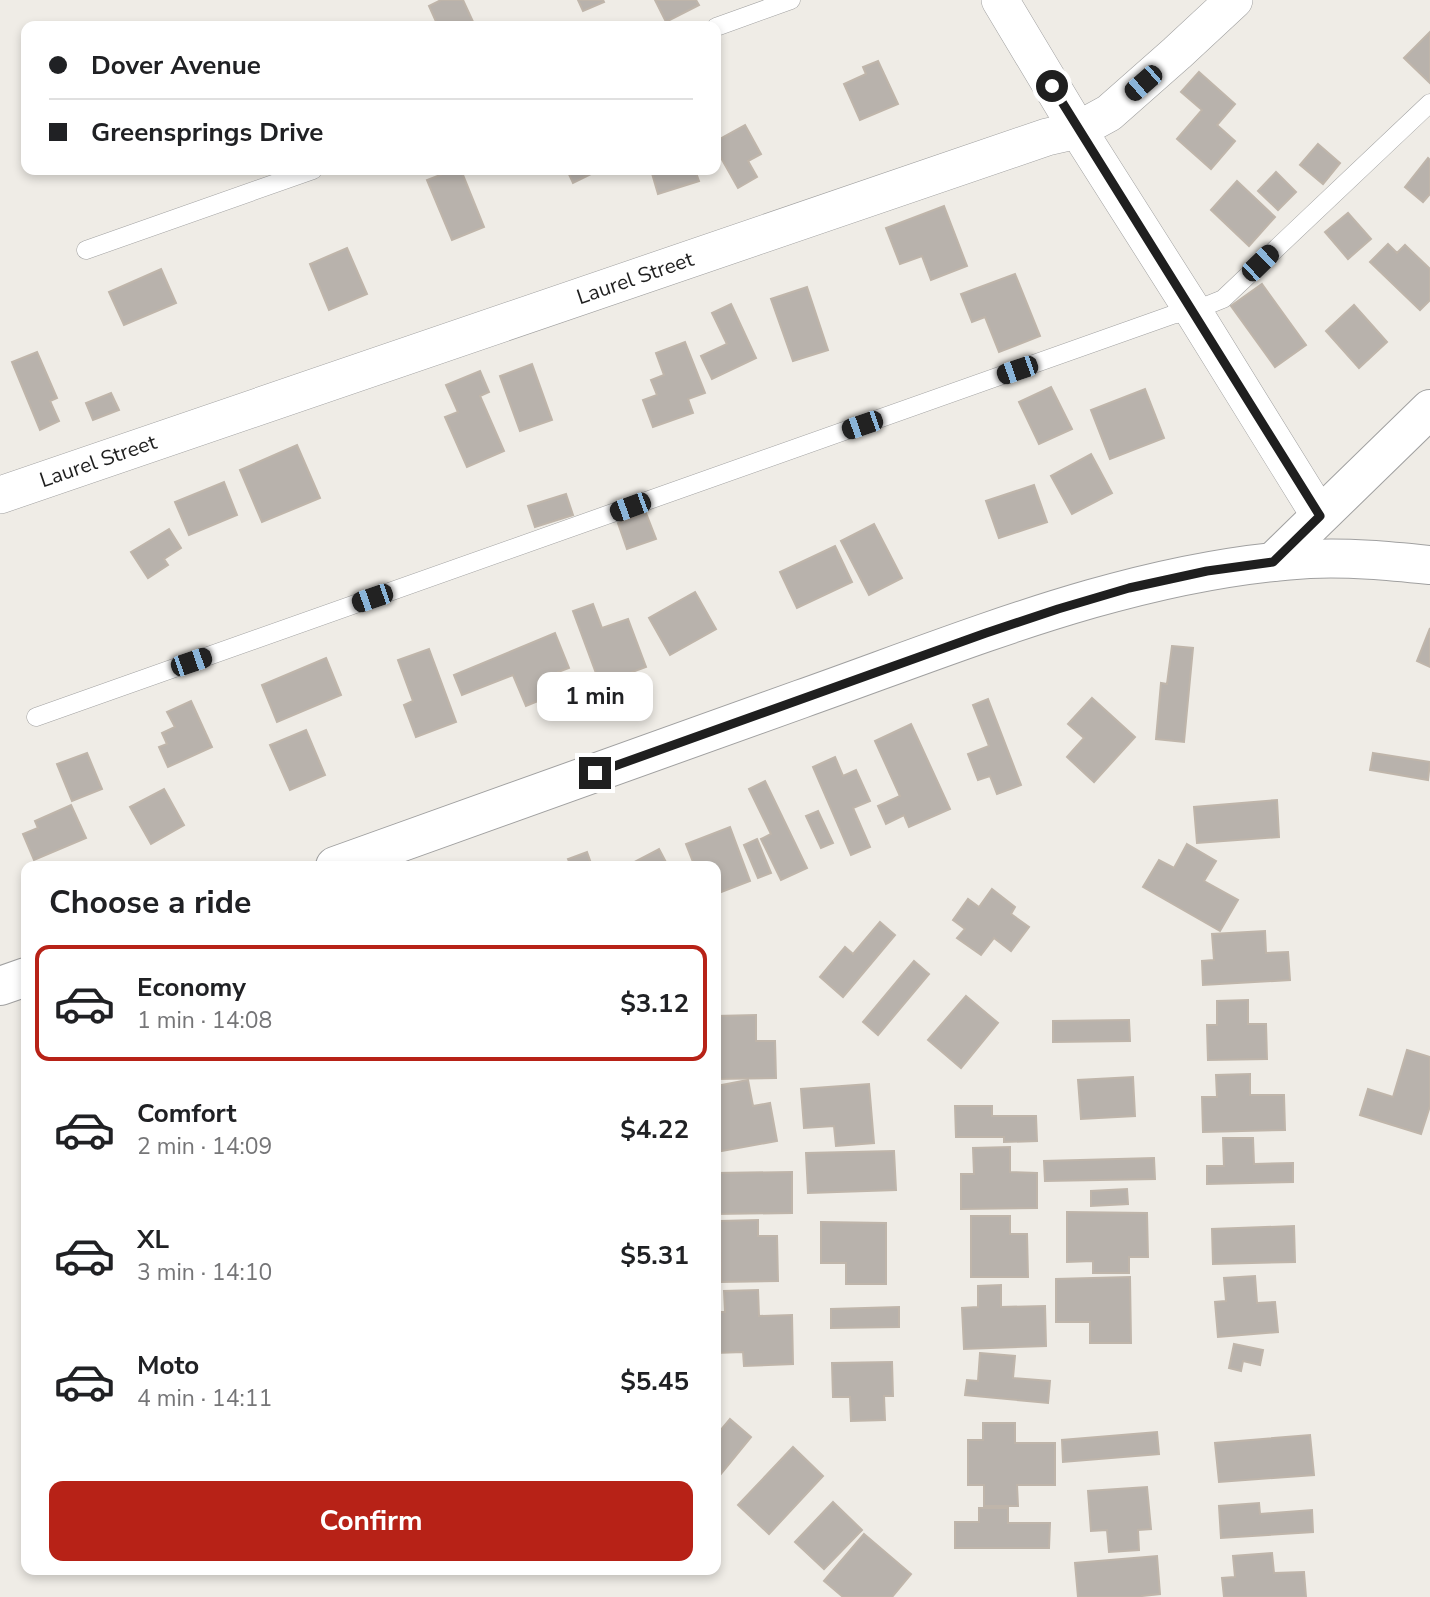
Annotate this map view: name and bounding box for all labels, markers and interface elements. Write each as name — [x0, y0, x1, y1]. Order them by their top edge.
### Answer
text: Dover Avenue — [91, 48, 261, 83]
car — [1121, 61, 1166, 105]
route start — [1036, 70, 1068, 102]
text: Greensprings Drive — [91, 115, 323, 150]
car — [1238, 241, 1283, 285]
street label: Laurel Street — [573, 245, 698, 311]
car — [994, 353, 1041, 387]
car — [839, 408, 886, 442]
street label: Laurel Street — [36, 428, 161, 494]
car — [607, 490, 654, 524]
car — [349, 581, 396, 615]
car — [168, 645, 215, 679]
callout: 1 min — [537, 672, 653, 720]
text: 1 min — [565, 681, 625, 712]
route end — [579, 757, 611, 789]
text: Choose a ride — [49, 881, 251, 924]
text: Economy — [137, 970, 246, 1005]
icon: car — [53, 972, 116, 1035]
text: $3.12 — [620, 986, 689, 1021]
text: 1 min · 14:08 — [137, 1005, 272, 1036]
text: Comfort — [137, 1096, 237, 1131]
icon: car — [53, 1098, 116, 1161]
text: $4.22 — [620, 1112, 689, 1147]
text: 2 min · 14:09 — [137, 1131, 272, 1162]
text: XL — [137, 1222, 169, 1257]
icon: car — [53, 1224, 116, 1287]
text: $5.31 — [620, 1238, 689, 1273]
text: 3 min · 14:10 — [137, 1257, 272, 1288]
text: Moto — [137, 1348, 199, 1383]
icon: car — [53, 1350, 116, 1413]
text: $5.45 — [620, 1364, 689, 1399]
text: 4 min · 14:11 — [137, 1383, 272, 1414]
button: Confirm — [49, 1481, 693, 1561]

